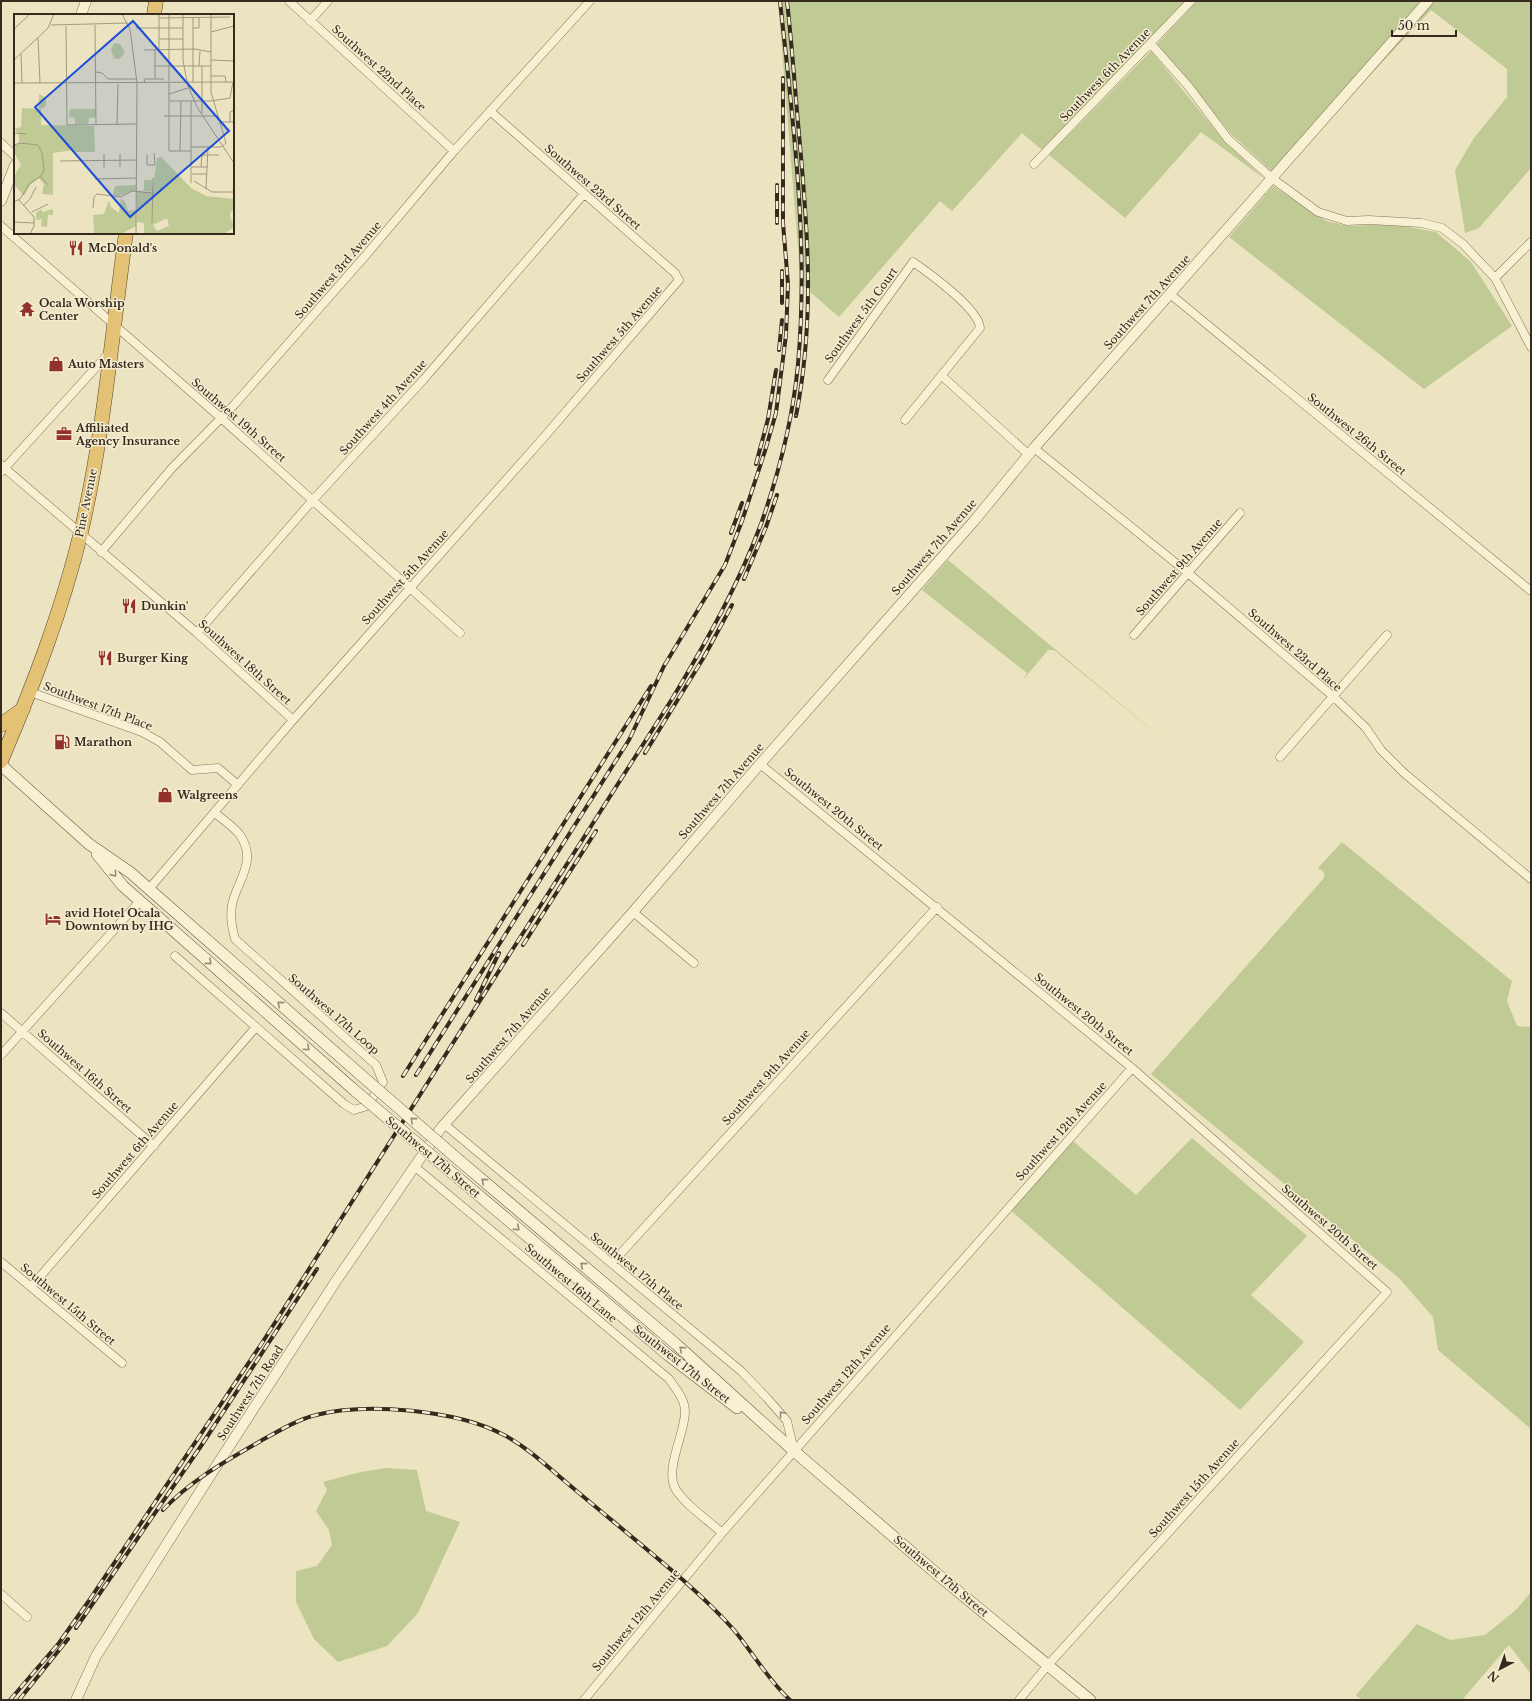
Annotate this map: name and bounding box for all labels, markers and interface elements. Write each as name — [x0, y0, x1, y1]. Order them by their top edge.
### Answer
scale bar — [1392, 12, 1456, 38]
inset map — [14, 14, 234, 234]
text: 50 m — [1398, 18, 1430, 33]
street label: Southwest 22nd Place — [329, 22, 429, 114]
street label: Southwest 6th Avenue — [1057, 25, 1153, 125]
street label: Southwest 23rd Street — [542, 141, 645, 233]
street label: Southwest 3rd Avenue — [292, 218, 384, 322]
restaurant icon: McDonald's — [67, 239, 85, 257]
place label: McDonald's — [88, 241, 157, 255]
street label: Southwest 7th Avenue — [1101, 252, 1193, 352]
street label: Southwest 5th Court — [822, 264, 901, 366]
street label: Southwest 5th Avenue — [573, 283, 665, 385]
place label: Ocala Worship Center — [39, 296, 125, 323]
temple icon: Ocala Worship Center — [18, 300, 36, 318]
shop icon: Auto Masters — [47, 355, 65, 373]
street label: Southwest 4th Avenue — [336, 356, 430, 458]
place label: Auto Masters — [67, 357, 144, 371]
street label: Southwest 19th Street — [189, 375, 290, 465]
street label: Southwest 26th Street — [1305, 390, 1410, 479]
place label: Affiliated Agency Insurance — [75, 421, 181, 448]
office icon: Affiliated Agency Insurance — [55, 425, 73, 443]
street label: Pine Avenue — [72, 467, 100, 539]
street label: Southwest 7th Avenue — [888, 496, 980, 598]
street label: Southwest 9th Avenue — [1133, 515, 1225, 619]
street label: Southwest 5th Avenue — [358, 526, 452, 628]
restaurant icon: Dunkin' — [120, 597, 138, 615]
place label: Dunkin' — [141, 599, 188, 613]
street label: Southwest 23rd Place — [1245, 605, 1345, 695]
street label: Southwest 18th Street — [196, 616, 295, 708]
restaurant icon: Burger King — [96, 649, 114, 667]
place label: Burger King — [117, 651, 188, 665]
street label: Southwest 17th Place — [41, 679, 155, 733]
fuel station icon: Marathon — [53, 733, 71, 751]
place label: Marathon — [74, 735, 132, 749]
street label: Southwest 7th Avenue — [675, 740, 767, 842]
street label: Southwest 20th Street — [782, 765, 887, 854]
shop icon: Walgreens — [156, 786, 174, 804]
place label: Walgreens — [176, 788, 238, 802]
one-way arrow — [109, 870, 116, 877]
place label: avid Hotel Ocala Downtown by IHG — [65, 906, 174, 933]
hotel icon: avid Hotel Ocala Downtown by IHG — [44, 910, 62, 928]
one-way arrow — [205, 958, 212, 965]
street label: Southwest 20th Street — [1032, 970, 1137, 1059]
street label: Southwest 17th Loop — [286, 971, 382, 1057]
street label: Southwest 7th Avenue — [462, 984, 554, 1086]
one-way arrow — [277, 1001, 284, 1008]
street label: Southwest 16th Street — [35, 1026, 136, 1116]
street label: Southwest 9th Avenue — [719, 1026, 813, 1128]
one-way arrow — [302, 1044, 310, 1051]
street label: Southwest 12th Avenue — [1013, 1078, 1109, 1184]
street label: Southwest 6th Avenue — [89, 1098, 181, 1202]
street label: Southwest 17th Street — [383, 1113, 484, 1201]
one-way arrow — [410, 1118, 418, 1125]
one-way arrow — [481, 1179, 488, 1186]
street label: Southwest 20th Street — [1279, 1181, 1382, 1273]
one-way arrow — [512, 1223, 519, 1230]
street label: Southwest 17th Place — [588, 1229, 686, 1313]
street label: Southwest 16th Lane — [522, 1240, 620, 1326]
street label: Southwest 15th Street — [18, 1260, 119, 1348]
one-way arrow — [580, 1262, 588, 1269]
street label: Southwest 12th Avenue — [798, 1321, 894, 1427]
street label: Southwest 17th Street — [631, 1322, 734, 1407]
street label: Southwest 7th Road — [214, 1342, 286, 1443]
one-way arrow — [679, 1346, 687, 1354]
one-way arrow — [779, 1412, 786, 1419]
street label: Southwest 15th Avenue — [1146, 1436, 1242, 1540]
street label: Southwest 17th Street — [891, 1532, 992, 1620]
street label: Southwest 12th Avenue — [589, 1566, 683, 1674]
north arrow — [1480, 1649, 1520, 1689]
text: N — [1484, 1667, 1502, 1685]

